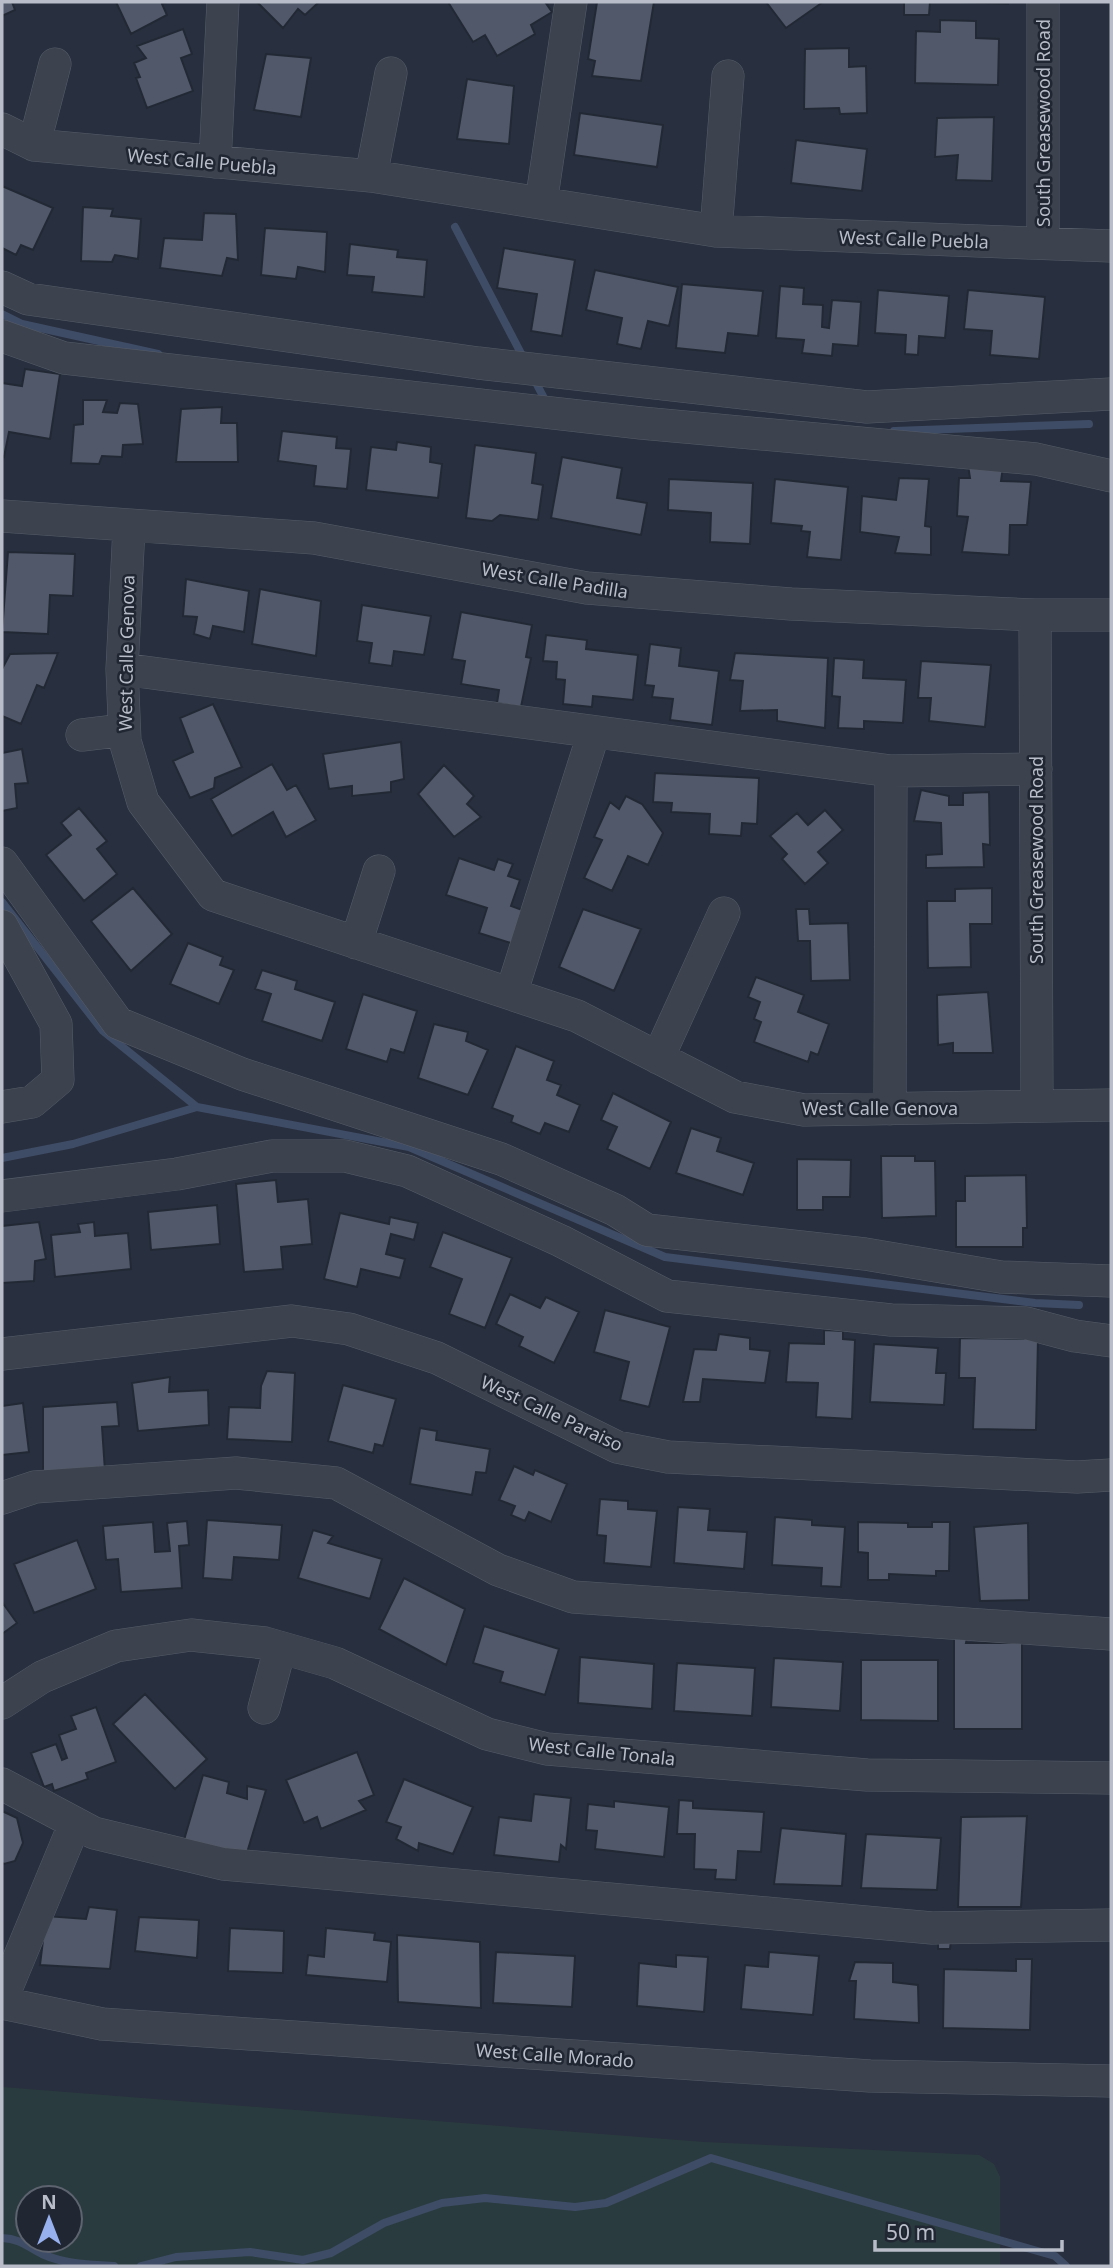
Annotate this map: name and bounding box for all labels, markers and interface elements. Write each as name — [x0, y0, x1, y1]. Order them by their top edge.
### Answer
street label: South Greasewood Road — [1031, 19, 1055, 227]
street label: West Calle Puebla — [126, 143, 278, 179]
street label: West Calle Puebla — [839, 224, 989, 254]
street label: West Calle Padilla — [480, 557, 630, 603]
street label: West Calle Genova — [113, 575, 139, 731]
street label: South Greasewood Road — [1024, 756, 1048, 964]
street label: West Calle Genova — [802, 1096, 958, 1120]
street label: West Calle Paraiso — [477, 1370, 627, 1456]
street label: West Calle Tonala — [527, 1731, 677, 1771]
street label: West Calle Morado — [475, 2038, 635, 2072]
north arrow — [14, 2184, 84, 2254]
text: N — [41, 2189, 57, 2215]
scale bar — [875, 2208, 1062, 2252]
text: 50 m — [886, 2218, 935, 2246]

